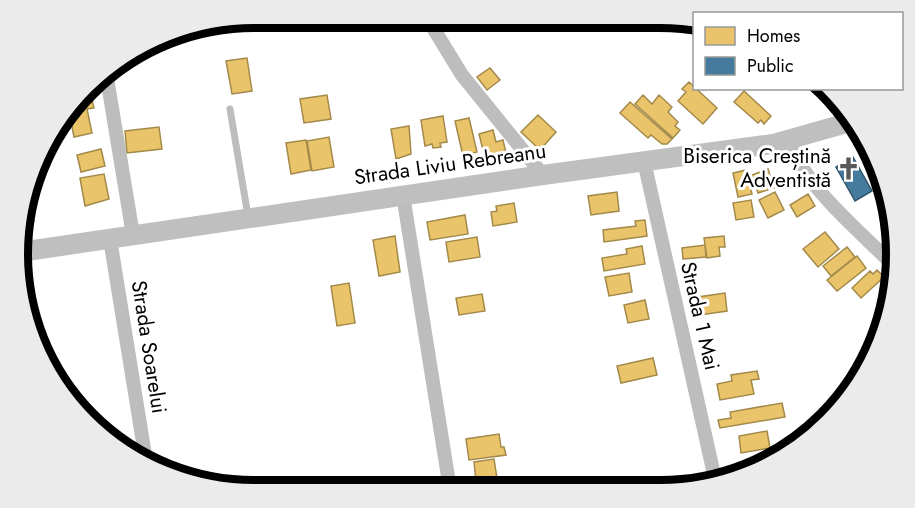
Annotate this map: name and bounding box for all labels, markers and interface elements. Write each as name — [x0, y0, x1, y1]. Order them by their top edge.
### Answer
legend — [693, 12, 903, 90]
text: Homes — [747, 23, 800, 49]
text: Public — [747, 53, 794, 79]
street label: Strada Liviu Rebreanu — [352, 136, 548, 192]
place label: Biserica Creștină Adventistă — [683, 141, 831, 195]
church icon: Biserica Creștină Adventistă — [836, 155, 862, 181]
street label: Strada 1 Mai — [673, 259, 727, 373]
street label: Strada Soarelui — [124, 278, 174, 416]

